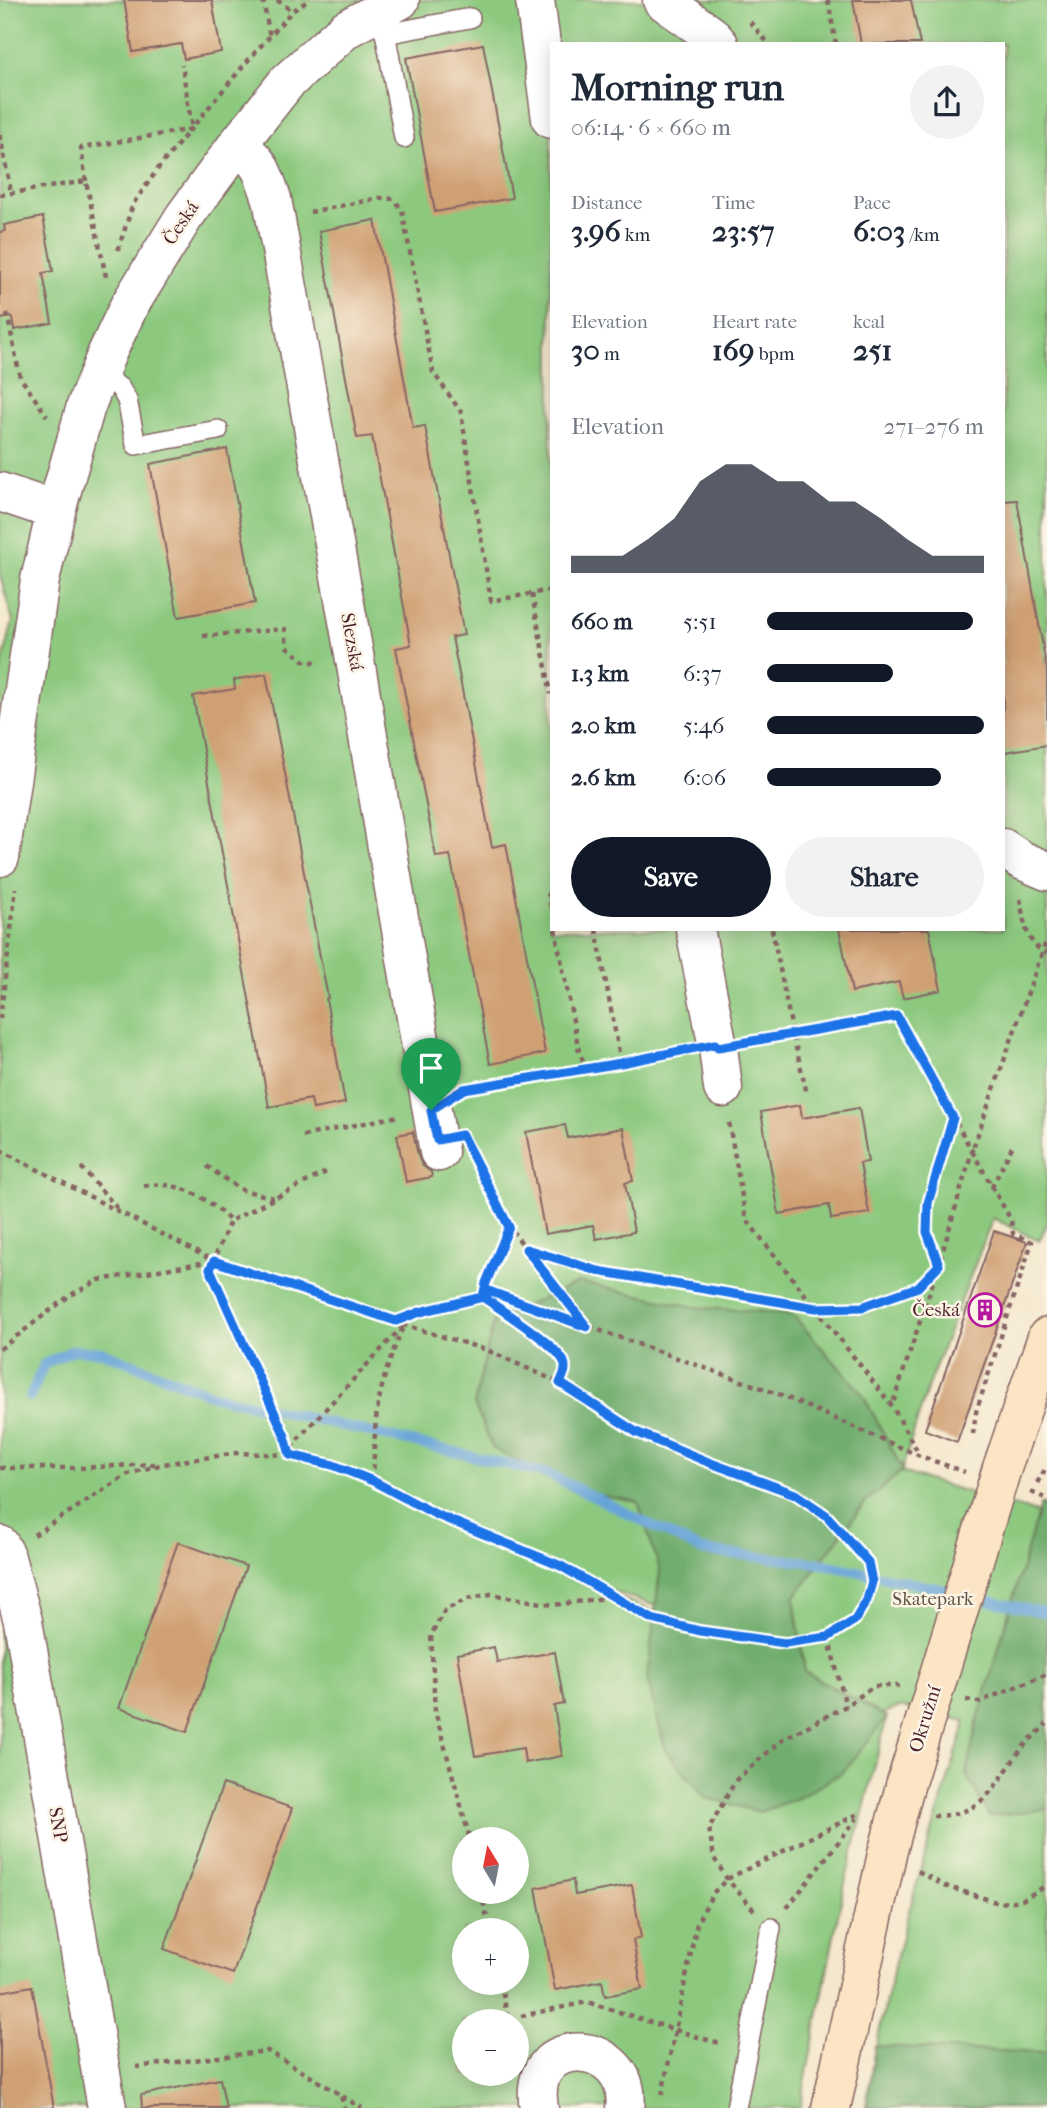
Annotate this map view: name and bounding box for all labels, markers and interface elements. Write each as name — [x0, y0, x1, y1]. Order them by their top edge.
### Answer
text: Morning run — [571, 65, 784, 110]
button: share — [910, 65, 984, 139]
text: 06:14 · 6 × 660 m — [571, 114, 731, 141]
text: Distance — [571, 192, 642, 214]
text: Time — [712, 192, 755, 214]
text: Pace — [853, 192, 891, 214]
street label: Česká — [158, 196, 204, 249]
text: 3.96 — [571, 214, 621, 249]
text: 23:57 — [712, 214, 774, 249]
text: 6:03 — [853, 214, 905, 249]
text: km — [621, 224, 650, 246]
text: /km — [905, 224, 940, 246]
text: Elevation — [571, 311, 648, 333]
text: Heart rate — [712, 311, 797, 333]
text: kcal — [853, 311, 885, 333]
text: 30 — [571, 333, 600, 368]
text: 169 — [712, 333, 755, 368]
text: 251 — [853, 333, 892, 368]
text: m — [600, 343, 620, 365]
text: bpm — [755, 343, 795, 365]
text: Elevation — [571, 413, 664, 440]
text: 271–276 m — [883, 413, 984, 440]
text: 660 m — [571, 608, 633, 635]
text: 5:51 — [683, 608, 717, 635]
street label: Slezská — [336, 611, 368, 673]
text: 1.3 km — [571, 660, 629, 687]
text: 6:37 — [683, 660, 722, 687]
text: 2.0 km — [571, 712, 636, 739]
text: 5:46 — [683, 712, 725, 739]
text: 2.6 km — [571, 764, 636, 791]
text: 6:06 — [683, 764, 726, 791]
button: Save — [571, 837, 771, 917]
button: Share — [785, 837, 984, 917]
pin — [401, 1038, 461, 1110]
icon: arrive — [412, 1049, 450, 1087]
building icon: Česká — [966, 1291, 1004, 1329]
place label: Česká — [912, 1298, 960, 1321]
park label: Skatepark — [892, 1588, 974, 1610]
street label: Okružní — [904, 1683, 946, 1755]
street label: SNP — [44, 1806, 72, 1845]
north arrow — [452, 1827, 528, 1904]
map controls — [452, 1827, 529, 2086]
button: + — [452, 1918, 529, 1995]
button: − — [452, 2009, 529, 2086]

